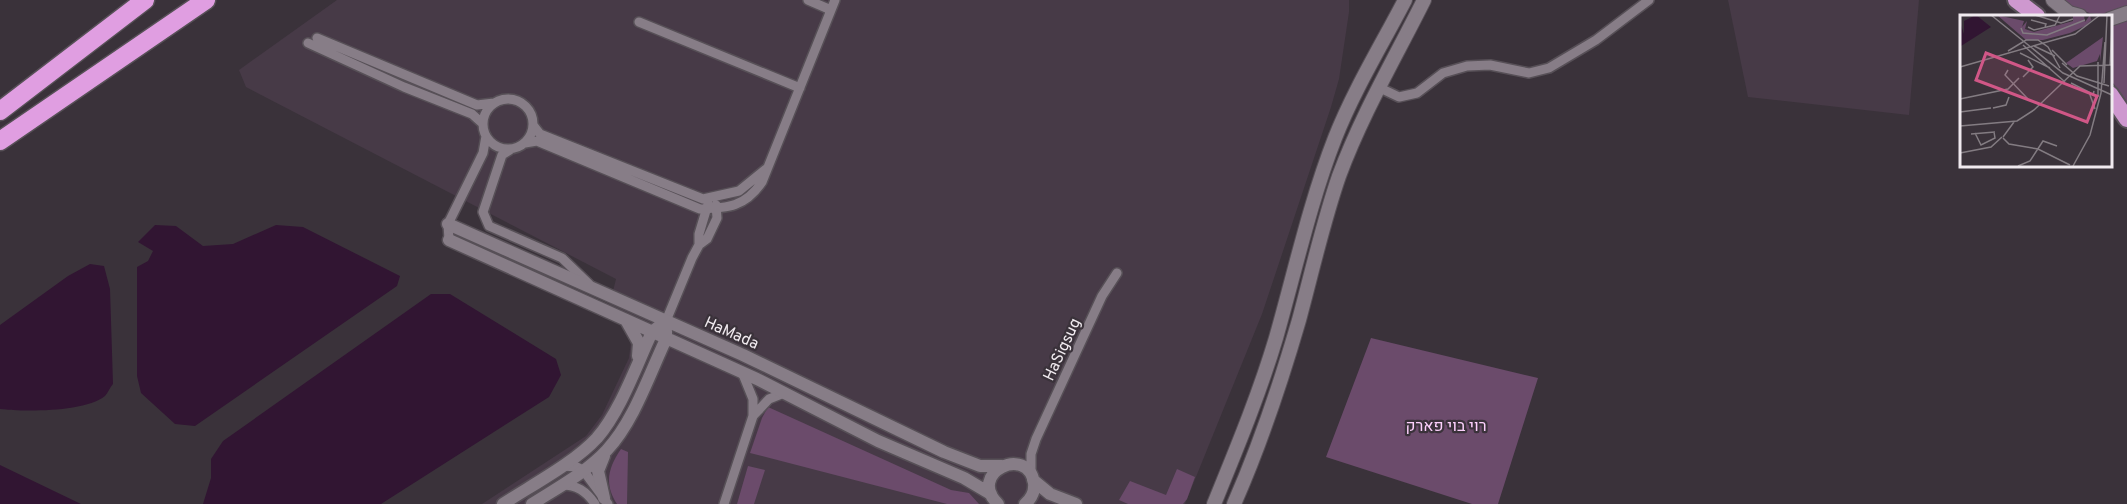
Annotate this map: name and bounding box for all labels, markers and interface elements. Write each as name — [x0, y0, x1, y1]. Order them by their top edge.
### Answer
inset map — [1960, 15, 2112, 166]
street label: HaMada — [701, 313, 762, 355]
street label: HaSigsug — [1040, 315, 1086, 384]
park label: רוי בוי פארק — [1406, 417, 1487, 437]

